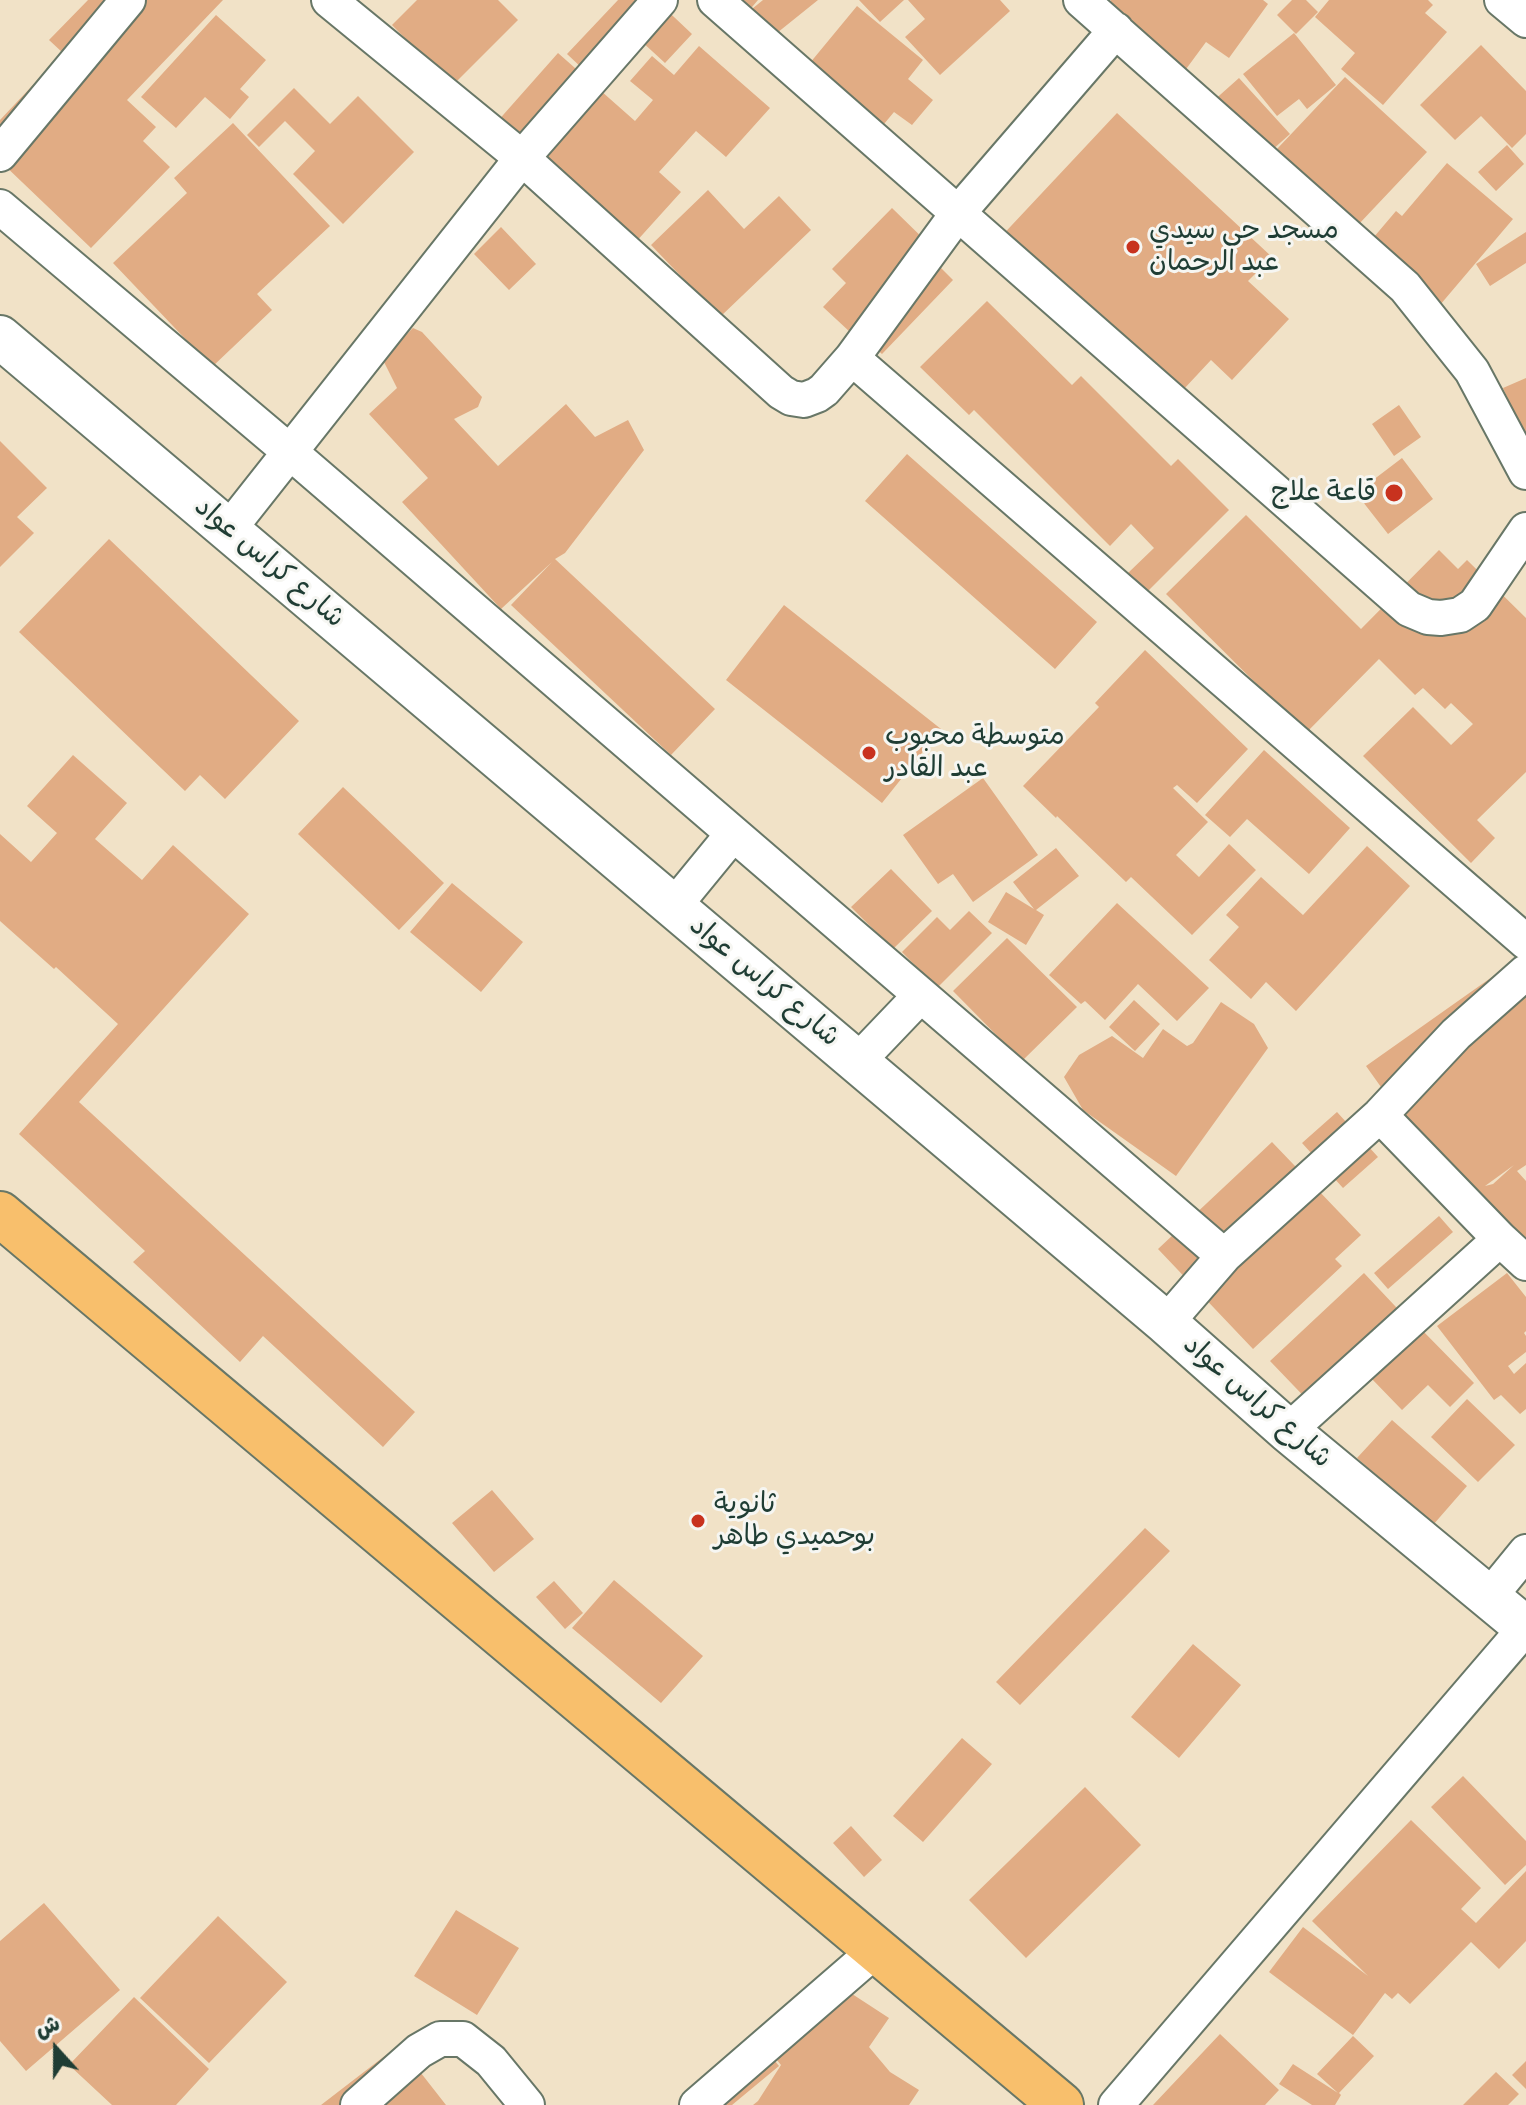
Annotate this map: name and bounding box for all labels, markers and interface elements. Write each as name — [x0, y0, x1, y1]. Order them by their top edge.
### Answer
place label: مسجد حي سيدي عبد الرحمان — [1149, 214, 1339, 280]
marker: مسجد حي سيدي عبد الرحمان — [1124, 238, 1142, 256]
place label: قاعة علاج — [1271, 476, 1376, 510]
marker: قاعة علاج — [1383, 482, 1405, 504]
street label: شارع كراس عواد — [187, 490, 351, 636]
place label: متوسطة محبوب عبد القادر — [885, 720, 1065, 786]
marker: متوسطة محبوب عبد القادر — [860, 744, 878, 762]
street label: شارع كراس عواد — [682, 909, 846, 1055]
street label: شارع كراس عواد — [1176, 1328, 1338, 1476]
place label: ثانوية بوحميدي طاهر — [714, 1488, 875, 1554]
marker: ثانوية بوحميدي طاهر — [689, 1512, 707, 1530]
north arrow — [16, 2009, 96, 2089]
text: ش — [31, 2009, 63, 2043]

